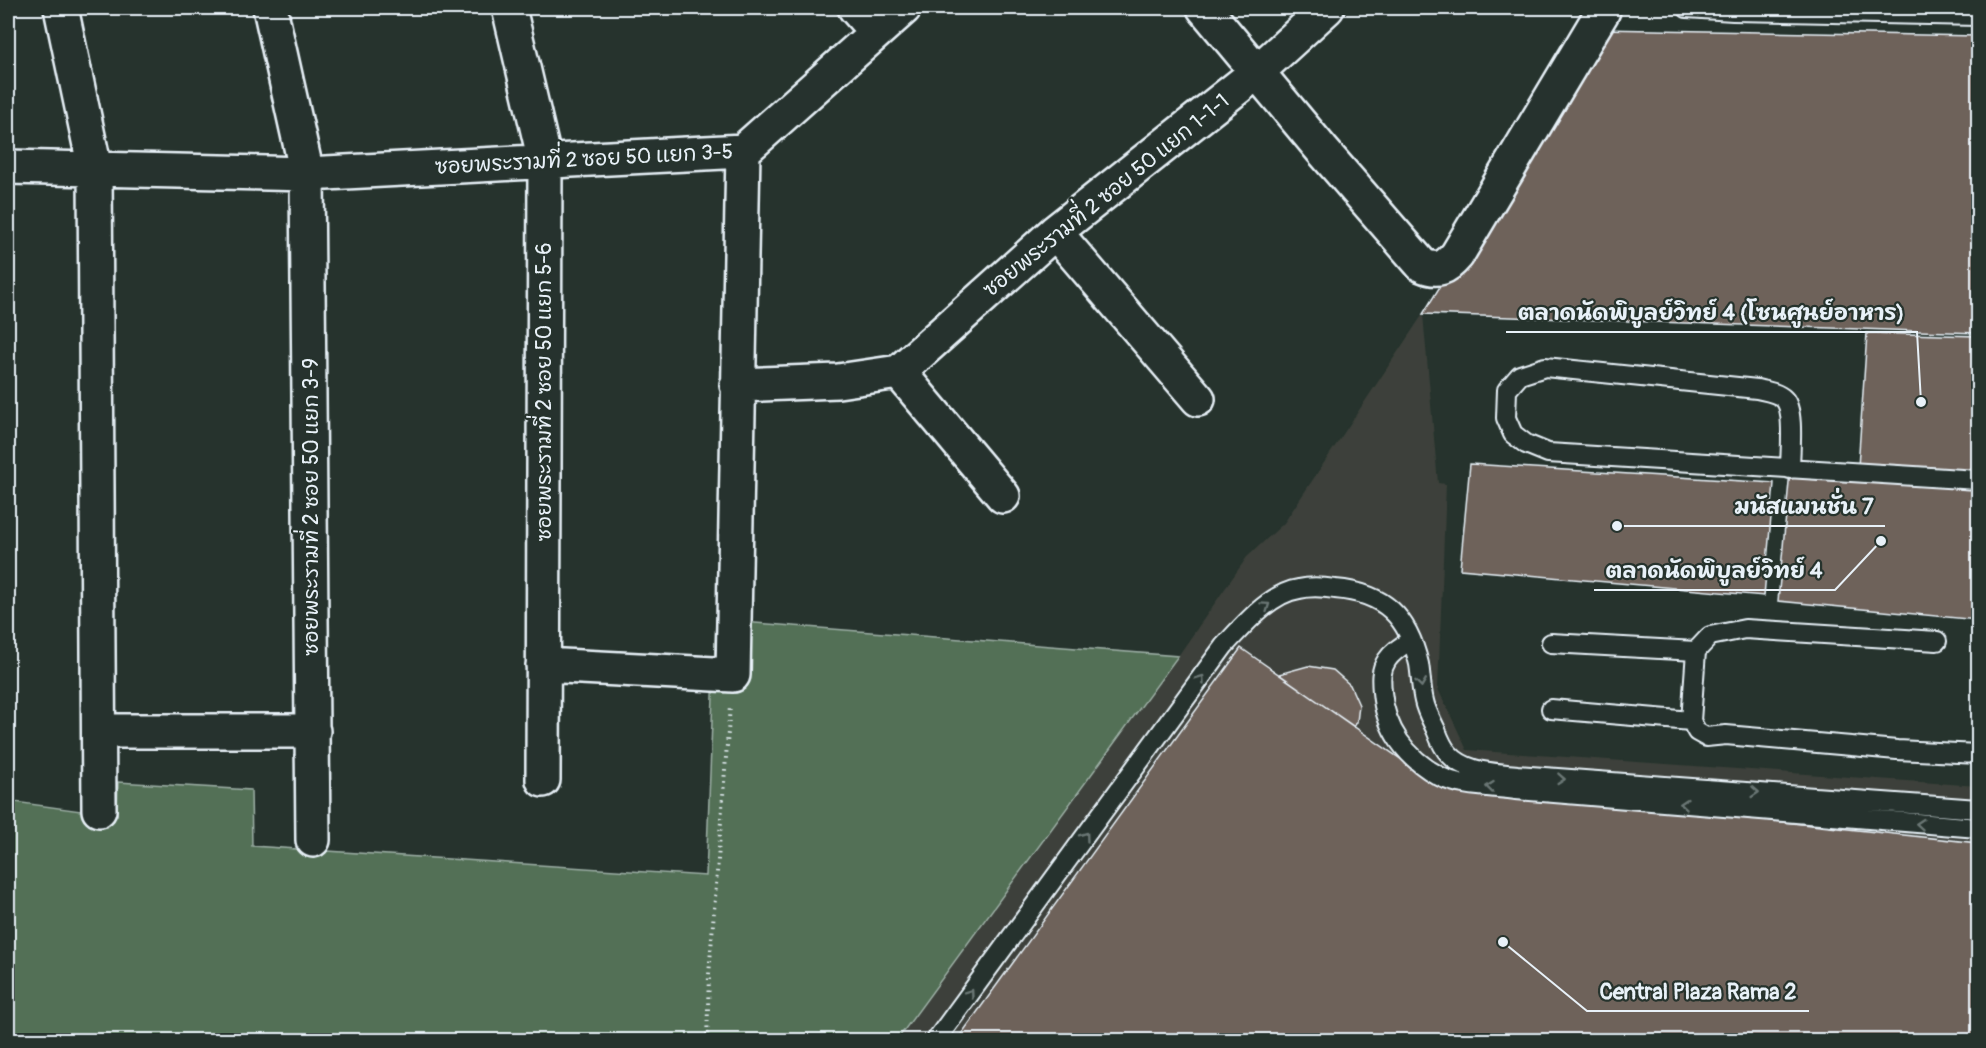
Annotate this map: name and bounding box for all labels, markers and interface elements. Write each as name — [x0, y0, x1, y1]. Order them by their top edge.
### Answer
street label: ซอยพระรามที่ 2 ซอย 50 แยก 1-1-1 — [975, 84, 1235, 303]
street label: ซอยพระรามที่ 2 ซอย 50 แยก 3-5 — [434, 133, 734, 181]
street label: ซอยพระรามที่ 2 ซอย 50 แยก 5-6 — [526, 243, 558, 542]
callout: ตลาดนัดพิบูลย์วิทย์ 4 (โซนศูนย์อาหาร) — [1506, 292, 1917, 332]
text: ตลาดนัดพิบูลย์วิทย์ 4 (โซนศูนย์อาหาร) — [1518, 298, 1904, 328]
street label: ซอยพระรามที่ 2 ซอย 50 แยก 3-9 — [293, 358, 325, 656]
callout: มนัสแมนชั่น 7 — [1722, 486, 1885, 526]
text: มนัสแมนชั่น 7 — [1734, 487, 1874, 521]
callout: ตลาดนัดพิบูลย์วิทย์ 4 — [1594, 550, 1835, 590]
text: ตลาดนัดพิบูลย์วิทย์ 4 — [1605, 556, 1823, 586]
one-way arrow — [1260, 602, 1271, 613]
one-way arrow — [1193, 674, 1204, 685]
one-way arrow — [1415, 678, 1427, 687]
one-way arrow — [1556, 772, 1565, 785]
one-way arrow — [1485, 781, 1494, 794]
one-way arrow — [1751, 786, 1760, 799]
one-way arrow — [1679, 798, 1689, 811]
one-way arrow — [1916, 817, 1925, 830]
one-way arrow — [1078, 831, 1089, 842]
callout: Central Plaza Rama 2 — [1587, 971, 1809, 1011]
text: Central Plaza Rama 2 — [1599, 978, 1797, 1006]
one-way arrow — [963, 989, 974, 1000]

